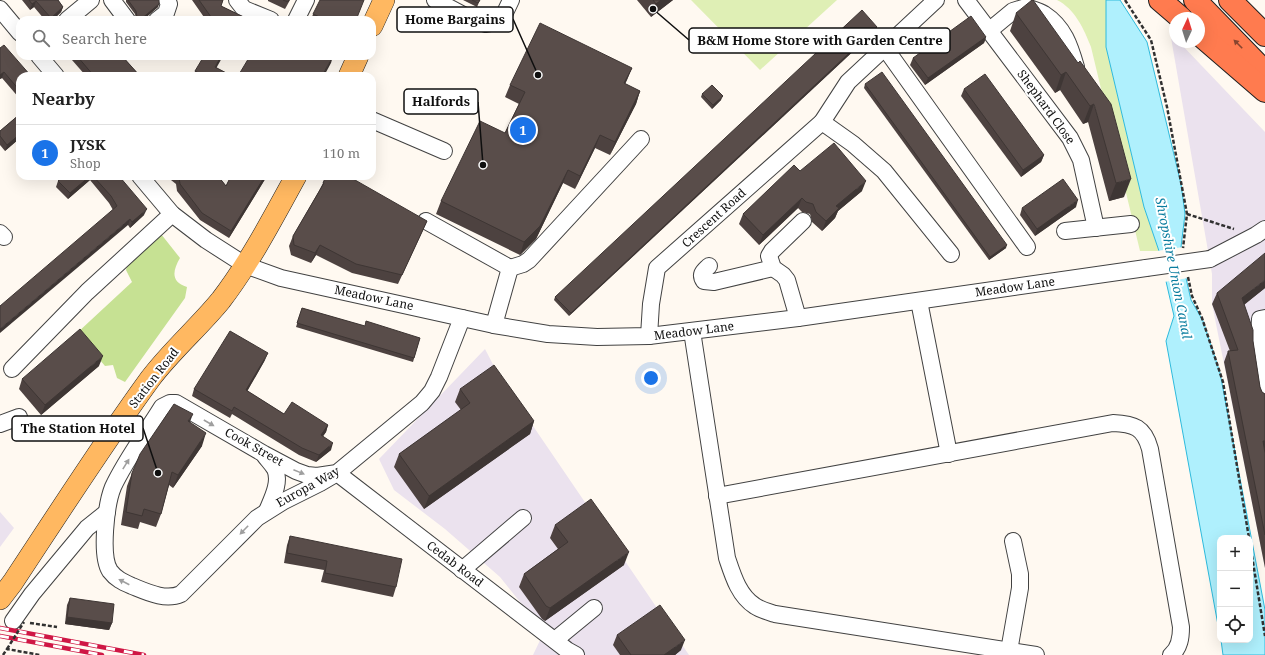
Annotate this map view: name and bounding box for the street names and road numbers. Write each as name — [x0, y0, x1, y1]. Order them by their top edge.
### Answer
street label: Shephard Close — [1014, 66, 1079, 147]
street label: Crescent Road — [678, 184, 750, 251]
street label: Meadow Lane — [974, 272, 1056, 301]
street label: Meadow Lane — [333, 281, 415, 314]
street label: Meadow Lane — [653, 317, 735, 344]
street label: Station Road — [125, 343, 183, 411]
street label: Cook Street — [222, 423, 287, 470]
street label: Europa Way — [273, 462, 343, 511]
street label: Cedab Road — [423, 537, 488, 591]

